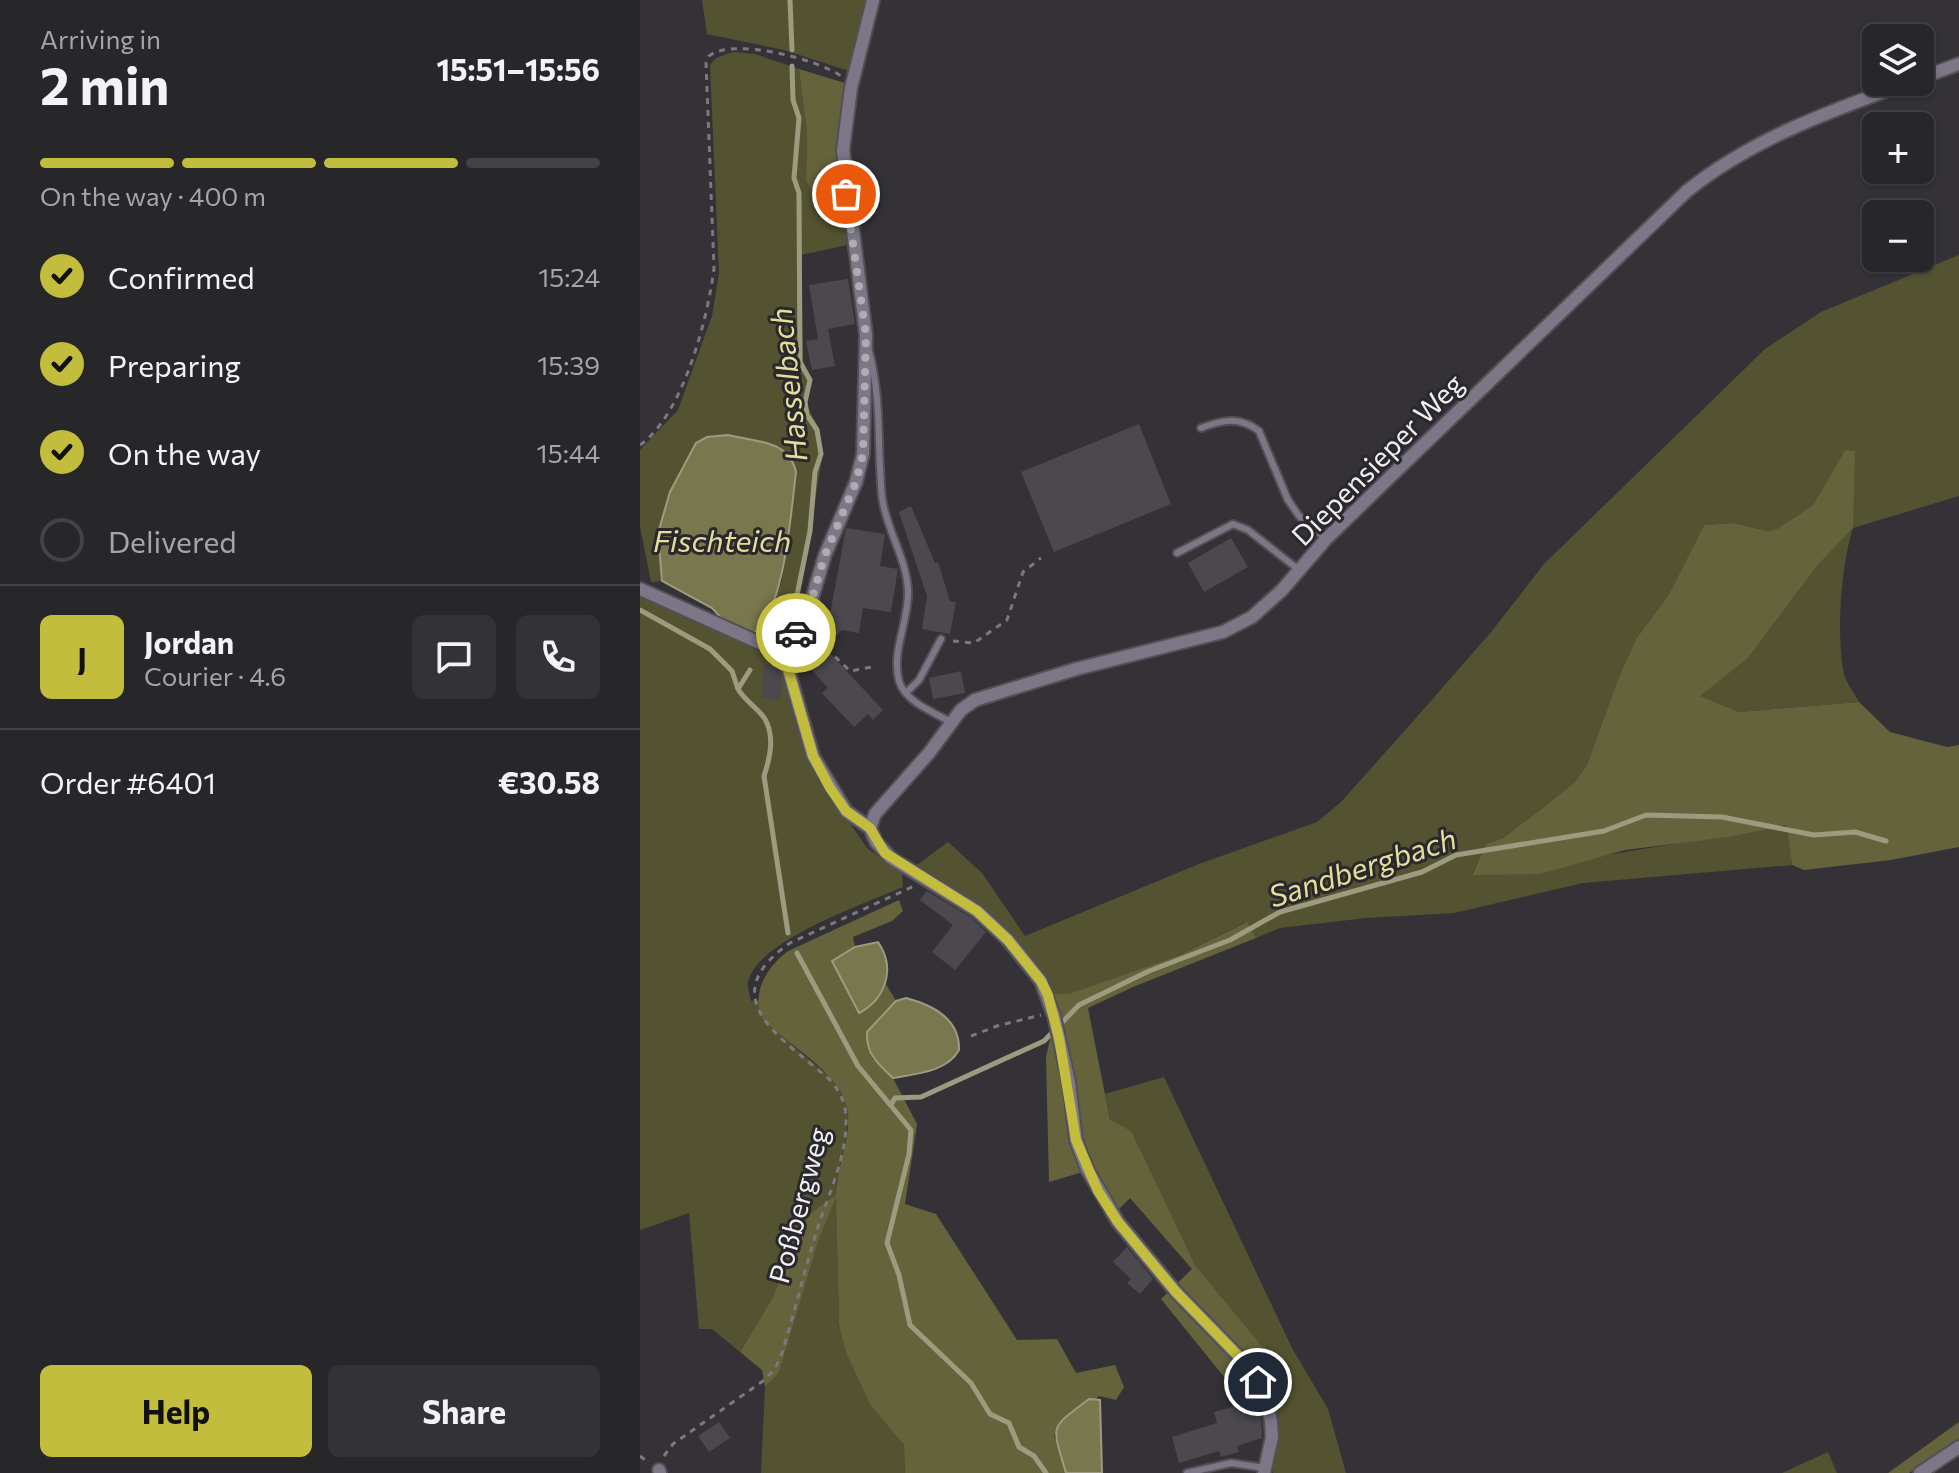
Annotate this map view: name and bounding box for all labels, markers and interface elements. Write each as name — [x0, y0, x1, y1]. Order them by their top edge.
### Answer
text: Arriving in — [40, 23, 161, 54]
map controls — [1862, 24, 1934, 272]
button: layers — [1862, 24, 1934, 96]
text: 15:51–15:56 — [437, 50, 600, 87]
text: 2 min — [40, 52, 169, 116]
button: + — [1862, 112, 1934, 184]
pin — [812, 160, 880, 228]
icon: bag — [824, 172, 868, 216]
text: On the way · 400 m — [40, 180, 266, 211]
button: − — [1862, 200, 1934, 272]
icon: check — [40, 254, 84, 298]
text: Confirmed — [108, 258, 255, 295]
text: 15:24 — [538, 261, 600, 292]
water label: Hasselbach — [761, 306, 813, 464]
icon: check — [40, 342, 84, 386]
text: Preparing — [108, 346, 241, 383]
text: 15:39 — [537, 349, 600, 380]
street label: Diepensieper Weg — [1284, 366, 1470, 552]
icon: check — [40, 430, 84, 474]
text: On the way — [108, 434, 261, 471]
text: 15:44 — [537, 437, 600, 468]
water label: Fischteich — [653, 521, 791, 558]
text: Delivered — [108, 522, 237, 559]
courier — [756, 593, 836, 673]
icon: car — [774, 611, 818, 655]
button: chat — [412, 615, 496, 699]
button: phone — [516, 615, 600, 699]
text: Jordan — [144, 623, 234, 660]
text: J — [77, 639, 87, 676]
text: Courier · 4.6 — [144, 660, 286, 691]
text: Order #6401 — [40, 763, 216, 800]
text: €30.58 — [498, 763, 600, 800]
water label: Sandbergbach — [1264, 818, 1460, 914]
street label: Poßbergweg — [761, 1123, 835, 1287]
pin — [1224, 1348, 1292, 1416]
icon: home — [1236, 1360, 1280, 1404]
button: Help — [40, 1365, 312, 1457]
button: Share — [328, 1365, 600, 1457]

